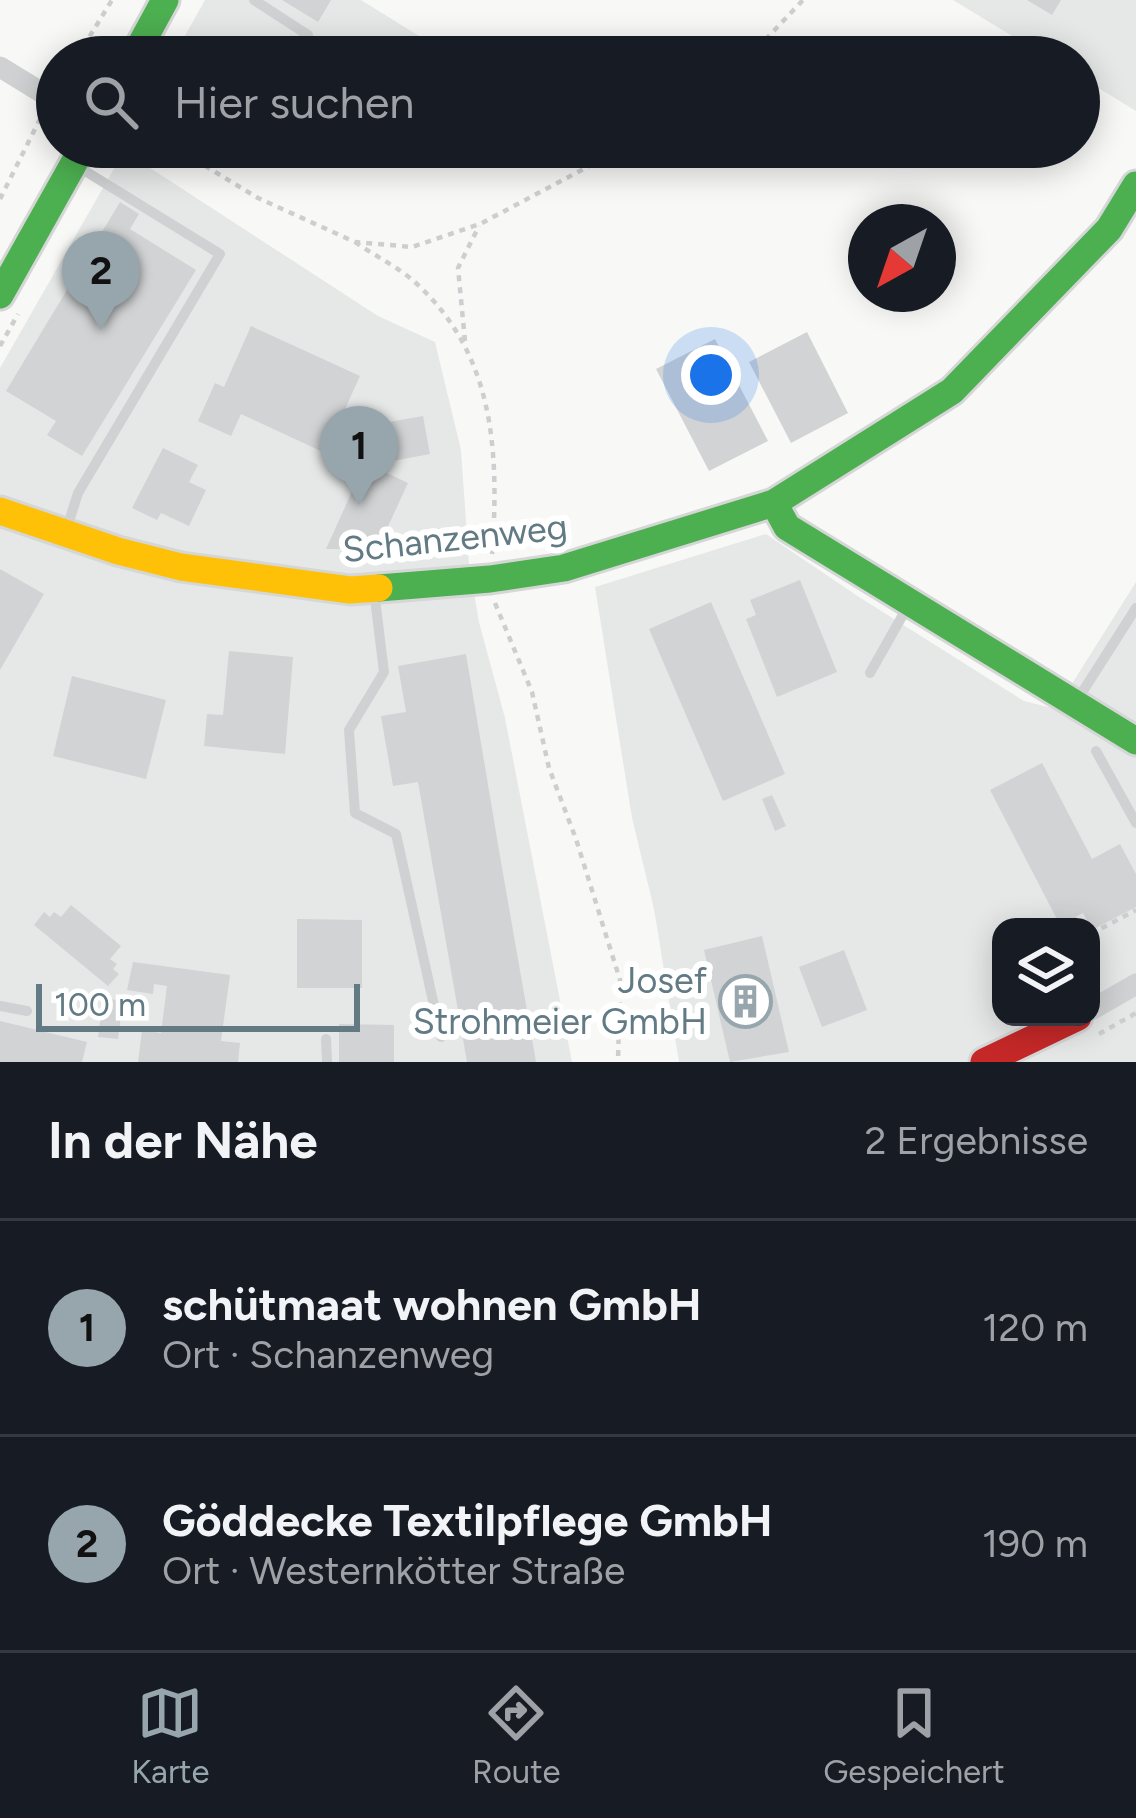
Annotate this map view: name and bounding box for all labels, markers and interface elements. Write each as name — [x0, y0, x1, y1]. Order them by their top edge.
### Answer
search box — [36, 36, 1100, 168]
icon: search — [78, 69, 144, 135]
text: Hier suchen — [174, 75, 414, 129]
north arrow — [848, 204, 956, 312]
pin: 2 — [62, 231, 140, 330]
your location — [681, 345, 741, 405]
pin: 1 — [320, 406, 398, 505]
street label: Schanzenweg — [340, 505, 570, 571]
map controls — [992, 918, 1100, 1026]
button: layers — [992, 918, 1100, 1026]
place label: Josef Strohmeier GmbH — [413, 959, 708, 1043]
building icon: Josef Strohmeier GmbH — [718, 973, 774, 1029]
scale bar — [36, 978, 360, 1031]
text: 100 m — [54, 985, 146, 1024]
text: In der Nähe — [48, 1110, 318, 1171]
text: 2 Ergebnisse — [865, 1117, 1088, 1164]
text: schütmaat wohnen GmbH — [162, 1277, 702, 1331]
text: 1 — [79, 1304, 95, 1351]
text: 120 m — [982, 1304, 1088, 1351]
text: Ort · Schanzenweg — [162, 1331, 494, 1378]
text: Göddecke Textilpflege GmbH — [162, 1493, 772, 1547]
text: 2 — [76, 1520, 98, 1567]
text: 190 m — [982, 1520, 1088, 1567]
text: Ort · Westernkötter Straße — [162, 1547, 625, 1594]
tab: Karte — [131, 1680, 210, 1791]
tab: Route — [472, 1680, 561, 1791]
tab: Gespeichert — [823, 1680, 1005, 1791]

